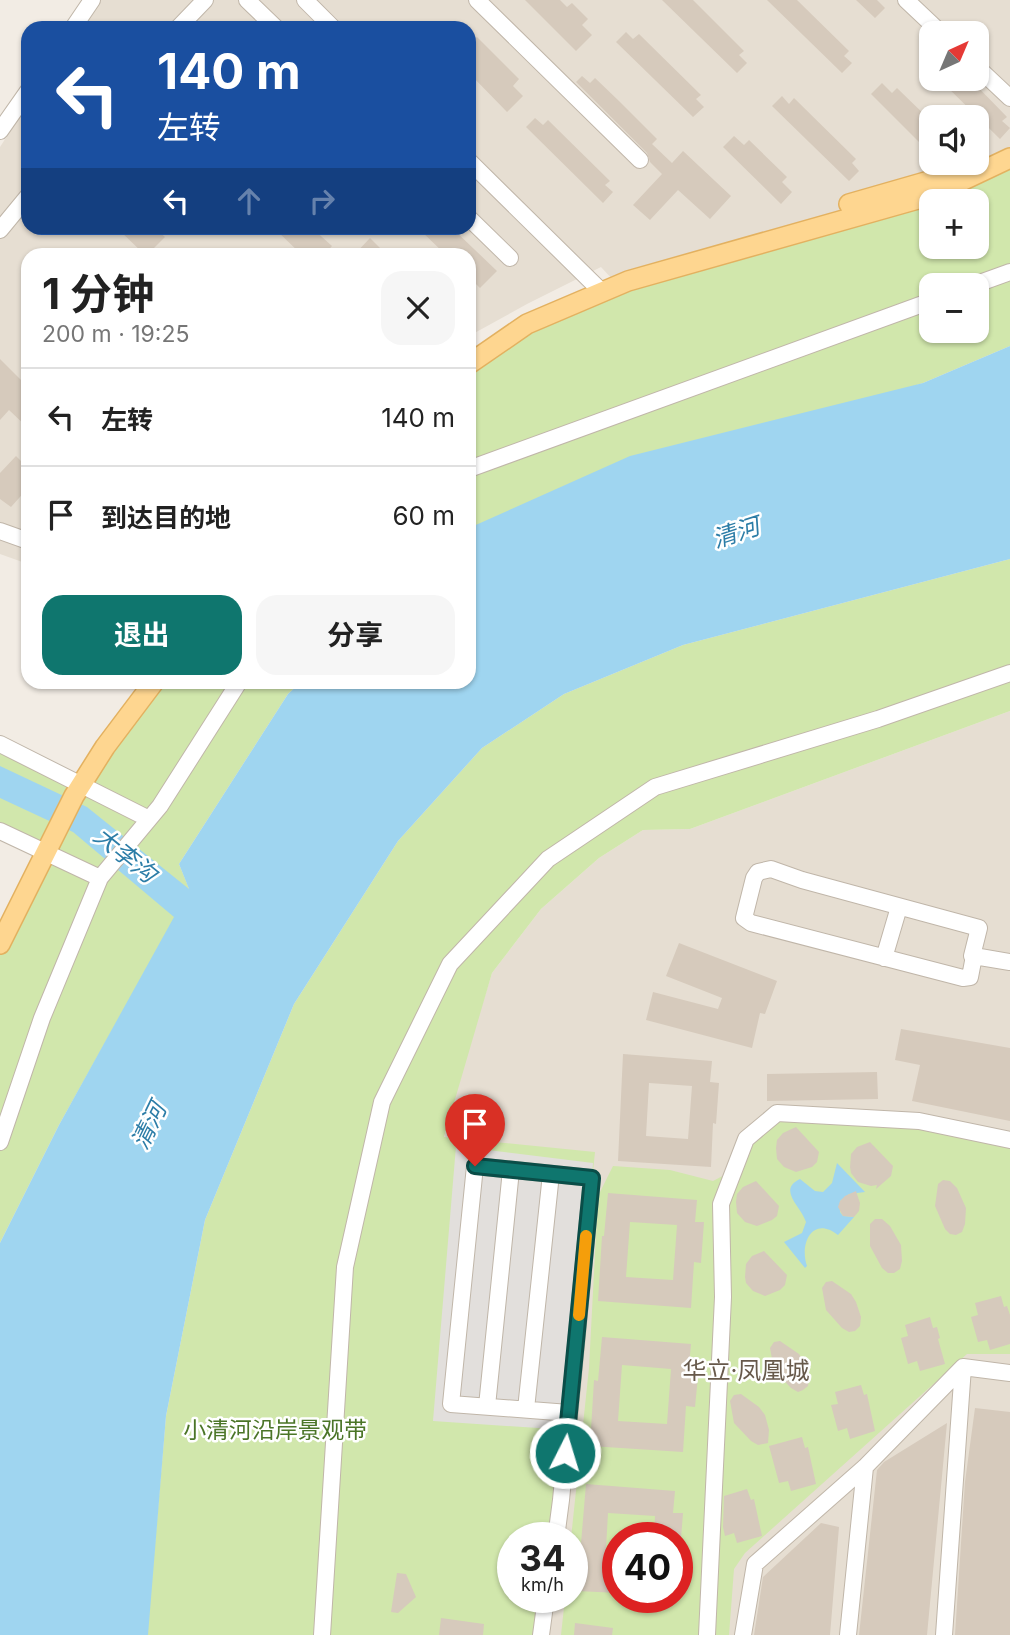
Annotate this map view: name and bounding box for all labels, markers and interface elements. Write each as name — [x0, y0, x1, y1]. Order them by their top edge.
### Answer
north arrow — [919, 21, 989, 91]
map controls — [919, 21, 989, 343]
text: 140 m — [157, 42, 301, 101]
icon: left — [42, 49, 133, 140]
button: sound — [919, 105, 989, 175]
text: 左转 — [157, 108, 221, 147]
icon: left — [157, 182, 195, 220]
icon: ahead — [230, 182, 268, 220]
icon: right — [303, 182, 341, 220]
button: + — [919, 189, 989, 259]
text: 1 分钟 — [42, 268, 154, 319]
button: close — [381, 271, 455, 345]
button: − — [919, 273, 989, 343]
text: 200 m · 19:25 — [42, 320, 189, 348]
icon: left — [42, 398, 80, 436]
text: 140 m — [381, 402, 455, 433]
text: 左转 — [101, 404, 153, 435]
icon: arrive — [42, 496, 80, 534]
text: 60 m — [392, 500, 455, 531]
text: 到达目的地 — [101, 502, 231, 533]
water label: 清河 — [709, 510, 767, 554]
button: 退出 — [42, 595, 242, 675]
button: 分享 — [256, 595, 455, 675]
water label: 大李沟 — [88, 821, 165, 890]
water label: 清河 — [125, 1094, 174, 1154]
pin — [445, 1094, 505, 1166]
icon: arrive — [456, 1105, 494, 1143]
district label: 华立·凤凰城 — [683, 1356, 809, 1385]
park label: 小清河沿岸景观带 — [183, 1416, 367, 1444]
position arrow — [528, 1416, 602, 1490]
speed limit sign: 40 — [602, 1522, 693, 1613]
text: 34 — [519, 1537, 566, 1579]
text: km/h — [521, 1574, 564, 1595]

